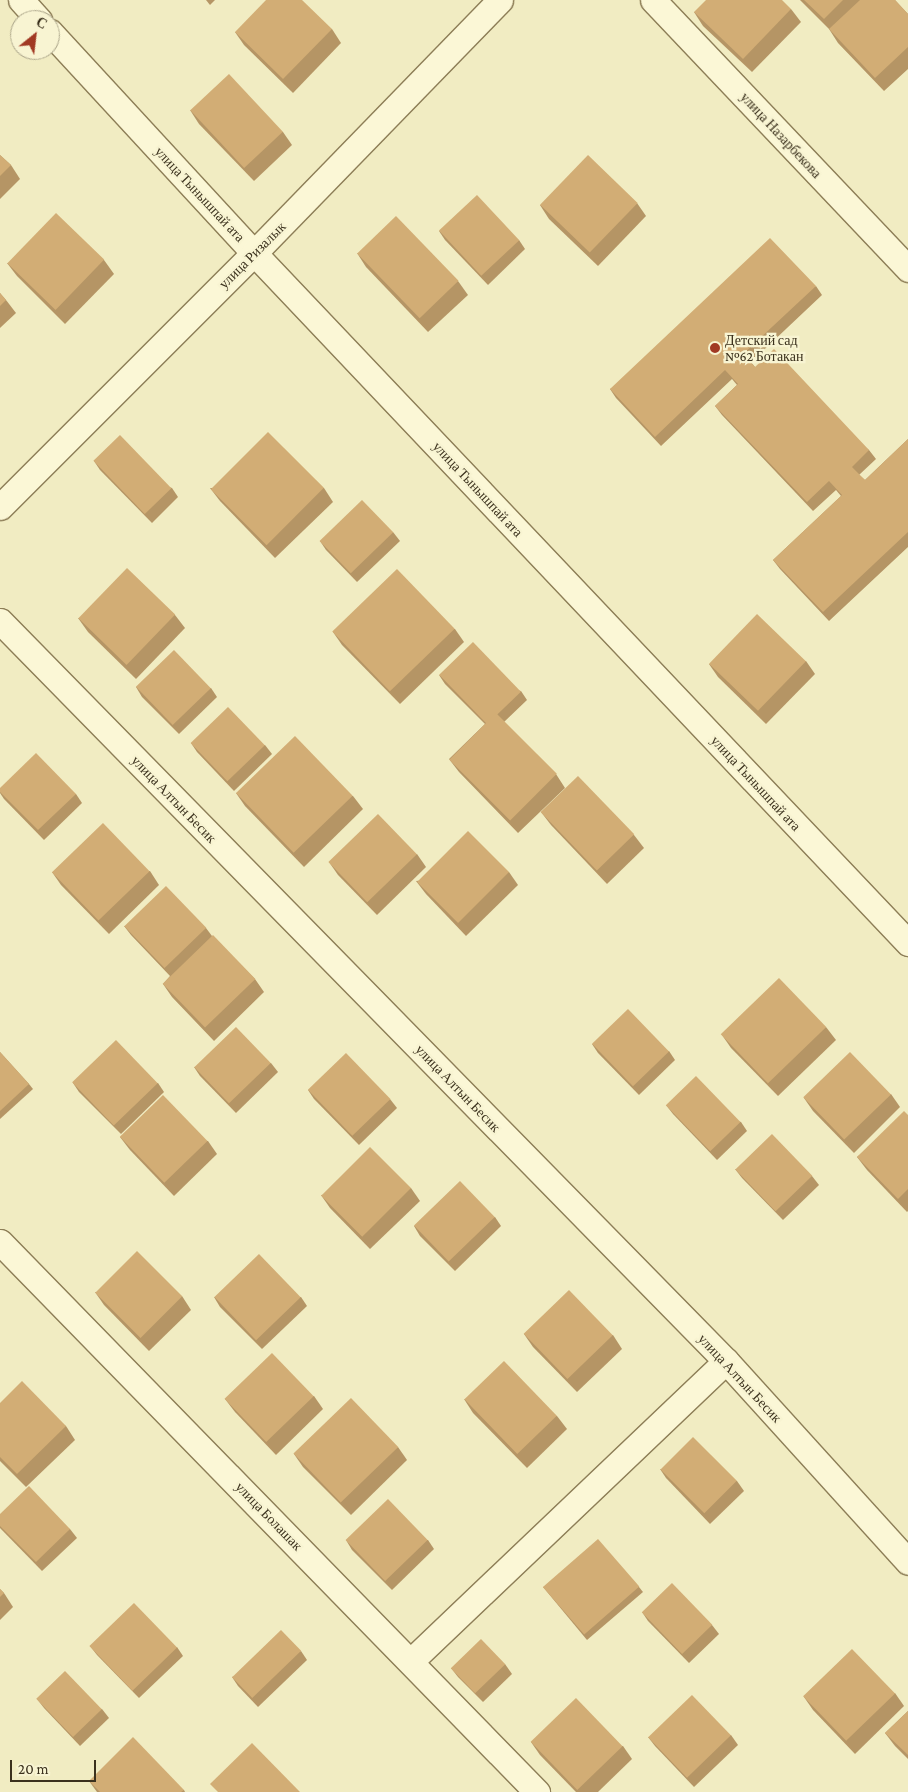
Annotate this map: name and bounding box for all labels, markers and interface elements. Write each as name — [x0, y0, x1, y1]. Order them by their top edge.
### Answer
north arrow — [10, 10, 60, 60]
text: С — [33, 13, 50, 32]
street label: улица Назарбекова — [737, 89, 825, 181]
street label: улица Тынышпай ата — [151, 143, 249, 245]
street label: улица Ризалык — [215, 218, 289, 292]
place label: Детский сад №62 Ботакан — [725, 332, 803, 364]
marker: Детский сад №62 Ботакан — [709, 342, 721, 354]
street label: улица Тынышпай ата — [429, 438, 527, 540]
street label: улица Тынышпай ата — [707, 732, 805, 834]
street label: улица Алтын Бесик — [128, 752, 220, 846]
street label: улица Алтын Бесик — [412, 1041, 504, 1135]
street label: улица Алтын Бесик — [695, 1330, 785, 1426]
street label: улица Болашак — [232, 1478, 306, 1554]
scale bar — [12, 1750, 99, 1782]
text: 20 m — [18, 1761, 49, 1777]

